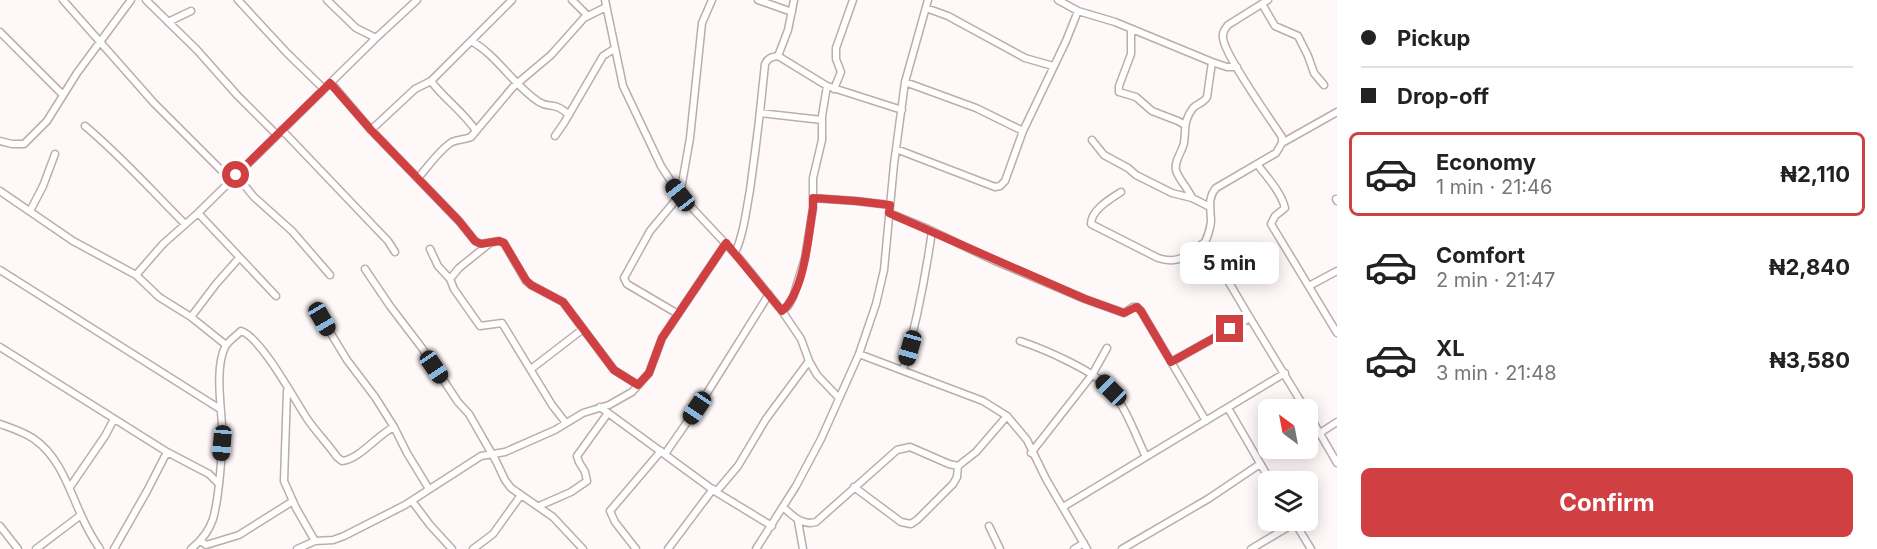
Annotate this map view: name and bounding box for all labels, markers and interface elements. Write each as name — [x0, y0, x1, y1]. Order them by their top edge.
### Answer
text: Pickup — [1397, 25, 1471, 51]
text: Drop-off — [1397, 83, 1489, 109]
icon: car — [1364, 147, 1418, 201]
text: Economy — [1436, 149, 1536, 175]
route start — [222, 161, 249, 188]
text: ₦2,110 — [1780, 161, 1850, 187]
car — [662, 175, 698, 215]
text: 1 min · 21:46 — [1436, 175, 1552, 199]
icon: car — [1364, 240, 1418, 294]
callout: 5 min — [1180, 242, 1280, 284]
text: Comfort — [1436, 242, 1525, 268]
text: 5 min — [1203, 251, 1256, 275]
text: ₦2,840 — [1769, 254, 1850, 280]
text: 2 min · 21:47 — [1436, 268, 1555, 292]
car — [305, 299, 339, 339]
route end — [1216, 315, 1243, 342]
car — [896, 328, 924, 368]
icon: car — [1364, 333, 1418, 387]
text: XL — [1436, 335, 1465, 361]
car — [416, 347, 452, 387]
text: ₦3,580 — [1769, 347, 1850, 373]
text: 3 min · 21:48 — [1436, 361, 1557, 385]
car — [1092, 371, 1130, 409]
car — [679, 388, 715, 428]
north arrow — [1258, 399, 1318, 459]
map controls — [1258, 399, 1318, 531]
car — [211, 424, 233, 462]
button: Confirm — [1361, 468, 1853, 537]
button: layers — [1258, 471, 1318, 531]

